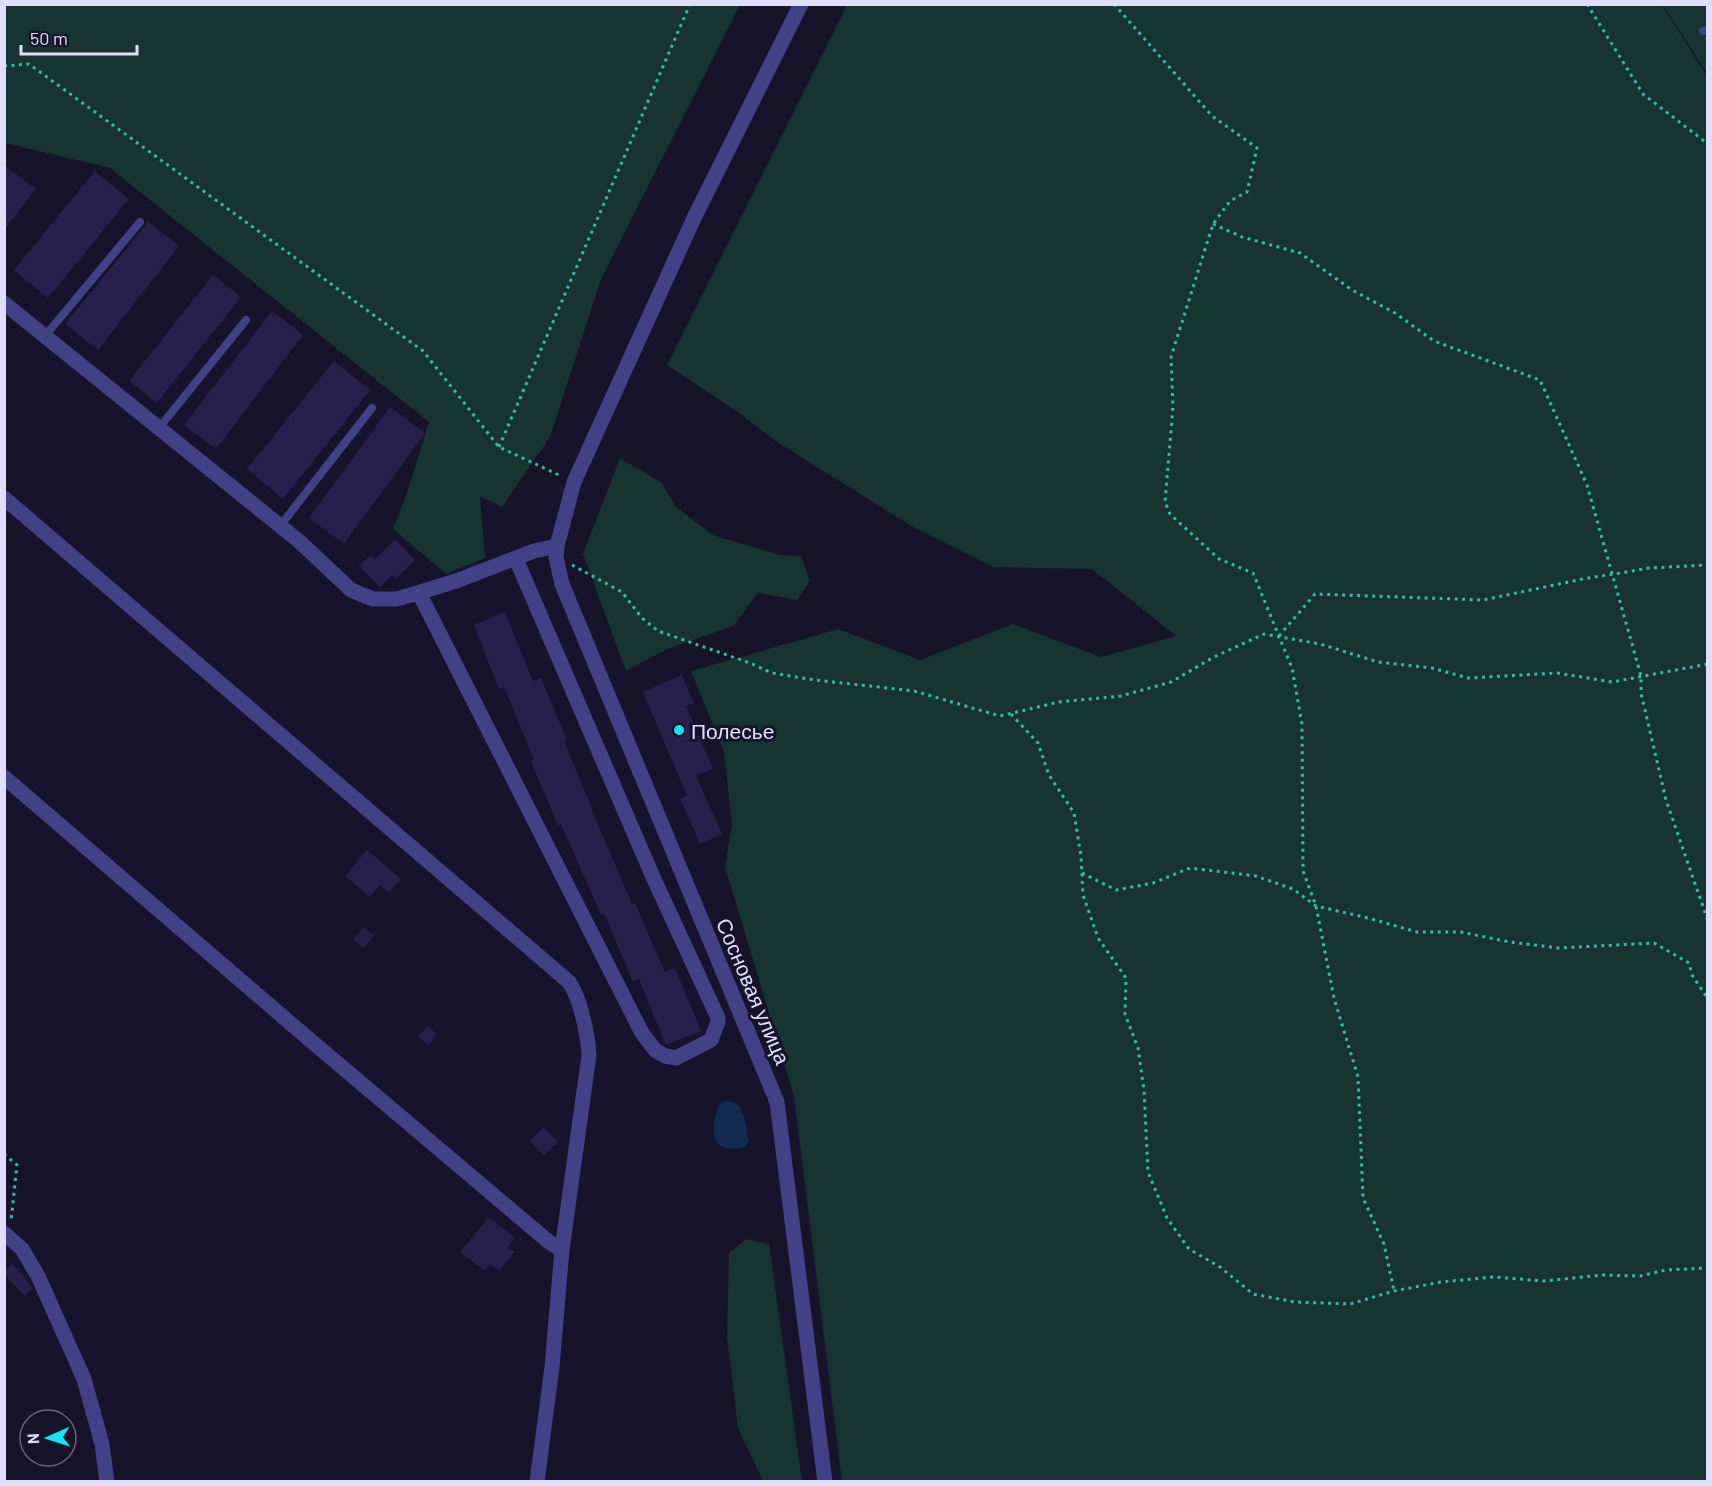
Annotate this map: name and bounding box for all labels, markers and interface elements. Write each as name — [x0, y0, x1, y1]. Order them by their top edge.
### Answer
scale bar — [21, 18, 136, 56]
text: 50 m — [30, 27, 68, 49]
place label: Полесье — [691, 718, 774, 743]
marker: Полесье — [672, 723, 686, 737]
street label: Сосновая улица — [712, 914, 796, 1068]
north arrow — [18, 1408, 78, 1468]
text: N — [23, 1433, 42, 1445]

